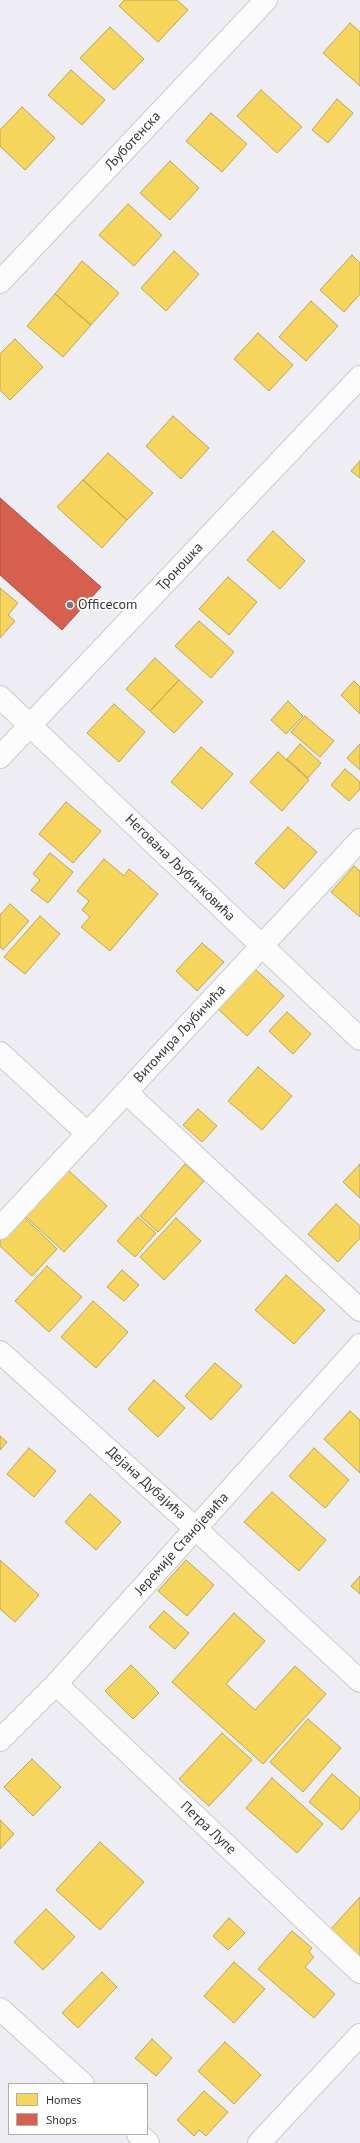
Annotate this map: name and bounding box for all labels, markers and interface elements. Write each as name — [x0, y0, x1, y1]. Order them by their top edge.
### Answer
street label: Љуботенска — [102, 108, 164, 174]
street label: Троношка — [153, 539, 207, 595]
place label: Officecom — [78, 597, 137, 613]
marker: Officecom — [65, 600, 75, 610]
street label: Негована Љубинковића — [122, 811, 238, 925]
street label: Витомира Љубичића — [131, 982, 229, 1086]
street label: Дејана Дубајића — [103, 1443, 189, 1523]
street label: Јеремије Станојевића — [132, 1489, 232, 1599]
street label: Петра Лупе — [177, 1798, 239, 1858]
legend — [8, 2083, 148, 2135]
text: Homes — [46, 2092, 81, 2107]
text: Shops — [46, 2112, 77, 2127]

